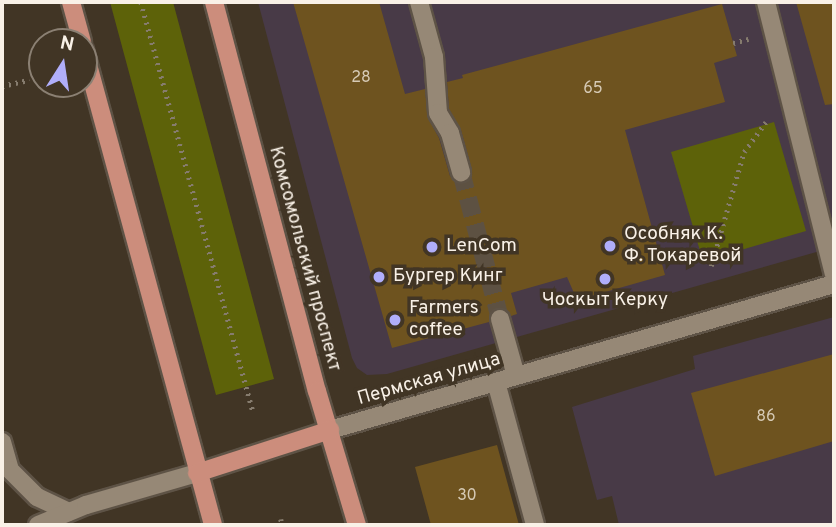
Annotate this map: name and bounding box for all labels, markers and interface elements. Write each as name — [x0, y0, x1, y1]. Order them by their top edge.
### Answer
north arrow — [28, 28, 98, 98]
text: N — [58, 31, 76, 58]
house number: 28 — [351, 68, 371, 88]
house number: 65 — [583, 79, 603, 99]
street label: Комсомольский проспект — [263, 144, 345, 374]
place label: Особняк К. Ф. Токаревой — [624, 224, 742, 268]
place label: LenCom — [446, 236, 517, 258]
marker: Особняк К. Ф. Токаревой — [602, 238, 618, 254]
marker: LenCom — [424, 239, 440, 255]
place label: Бургер Кинг — [393, 266, 503, 288]
marker: Бургер Кинг — [371, 269, 387, 285]
marker: Чоскыт Керку — [597, 271, 613, 287]
place label: Чоскыт Керку — [542, 290, 668, 312]
place label: Farmers coffee — [409, 298, 479, 342]
marker: Farmers coffee — [387, 312, 403, 328]
street label: Пермская улица — [355, 349, 503, 411]
house number: 86 — [756, 407, 776, 427]
house number: 30 — [457, 486, 477, 506]

